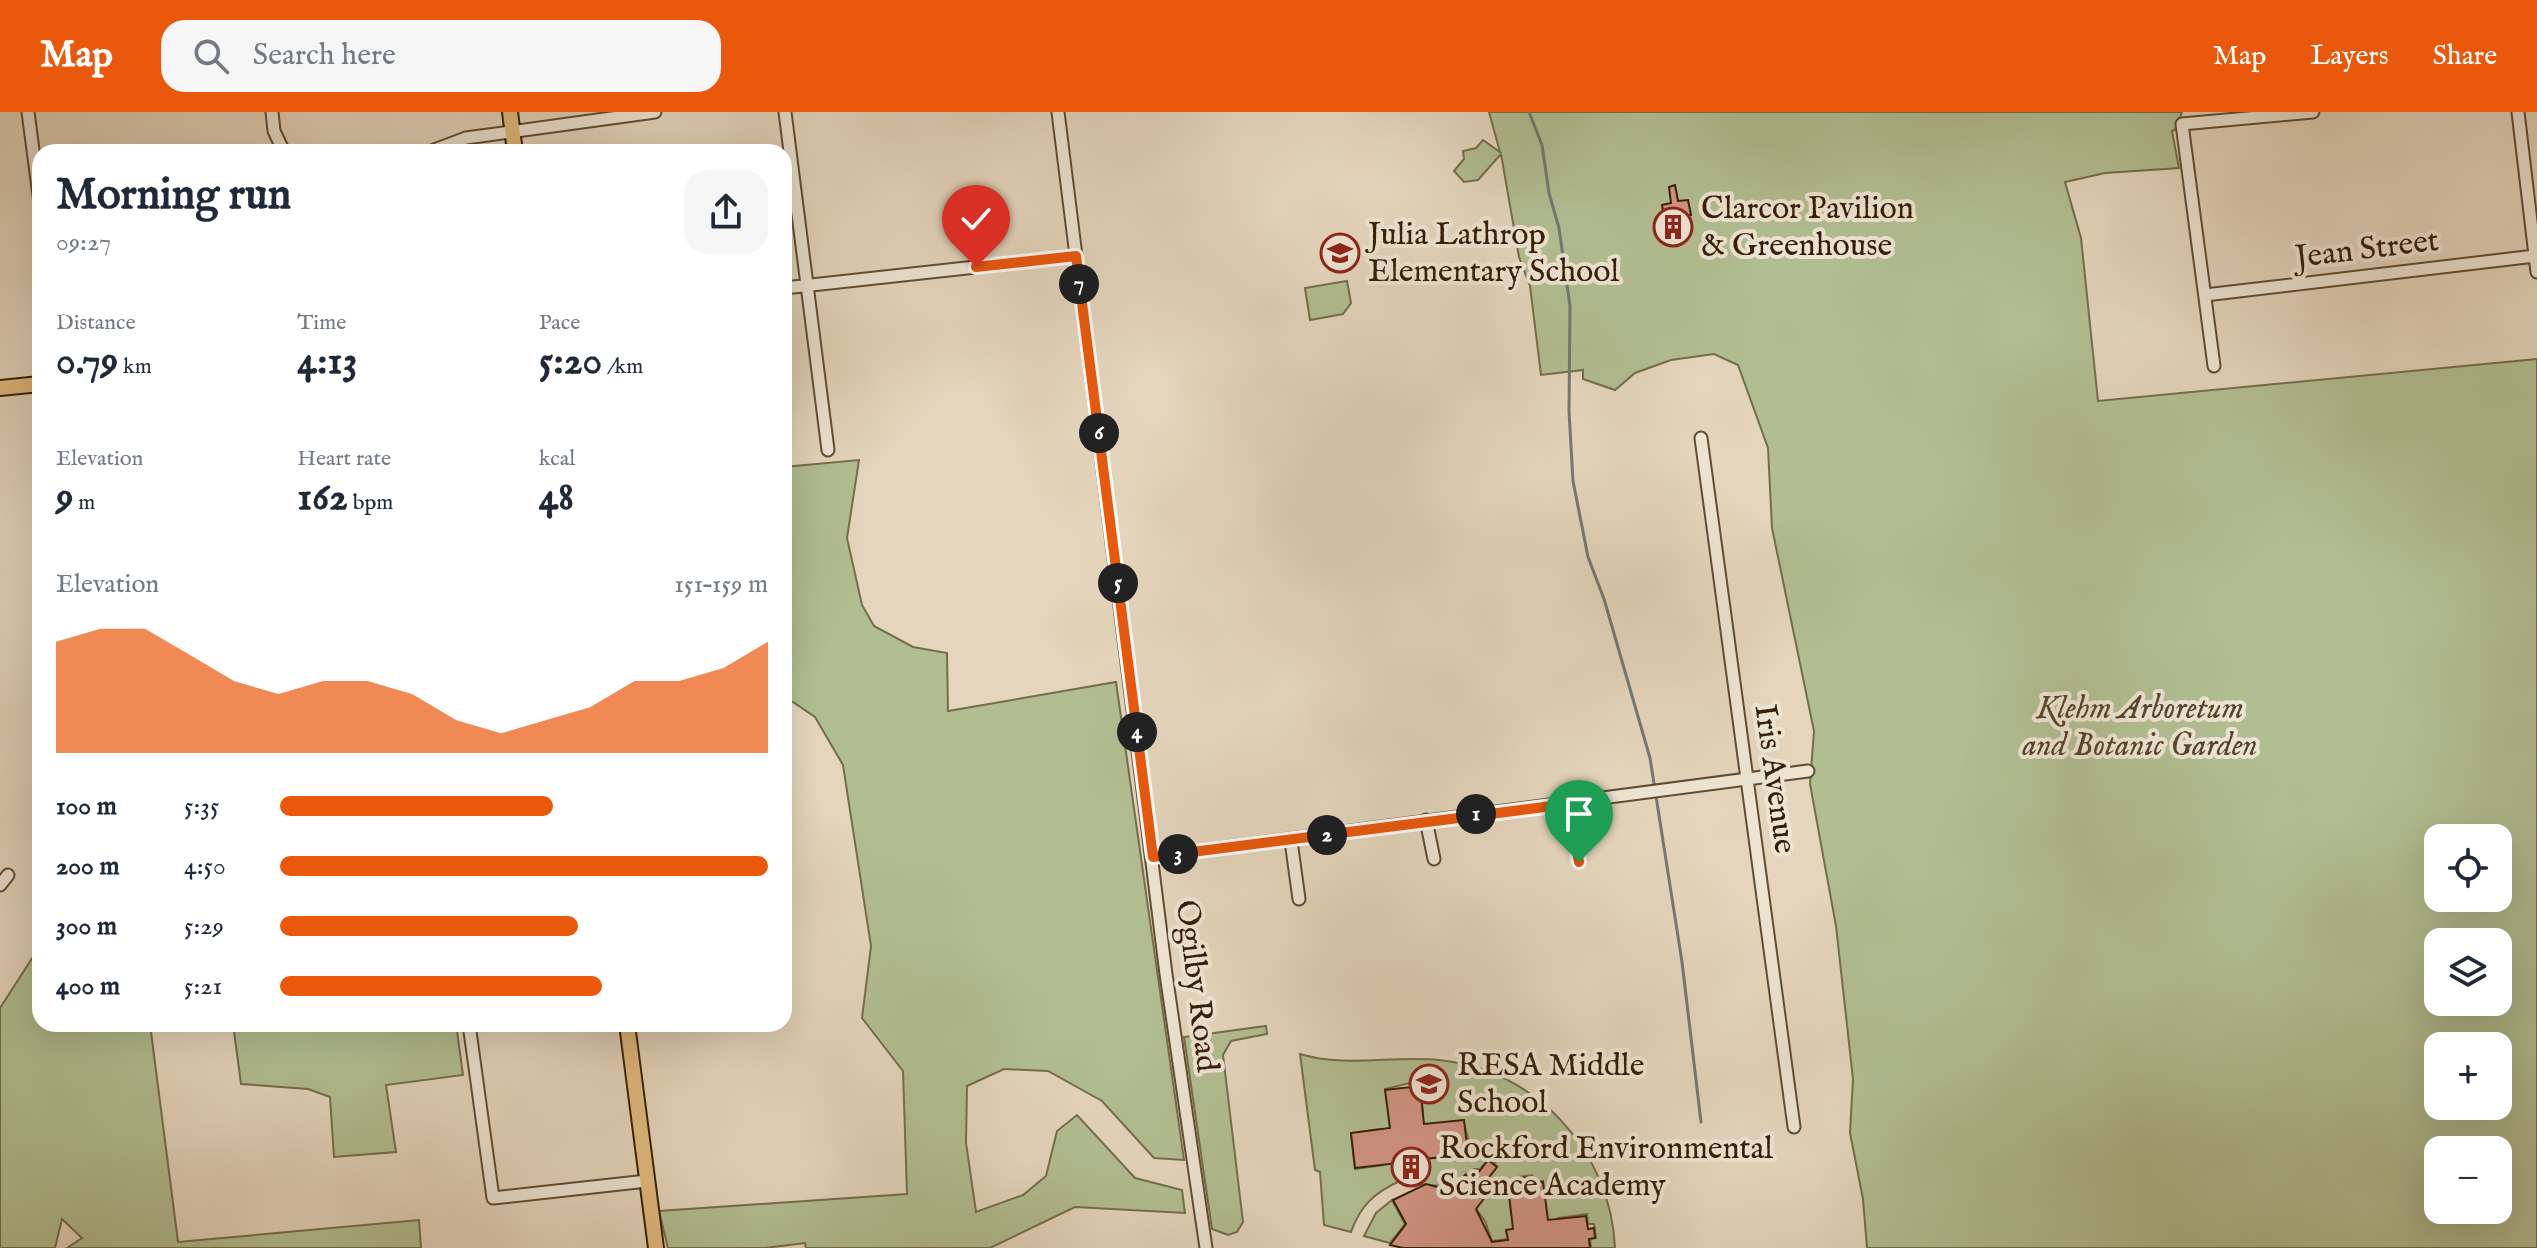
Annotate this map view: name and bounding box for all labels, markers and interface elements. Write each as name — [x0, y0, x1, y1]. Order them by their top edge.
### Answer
search box — [161, 20, 721, 92]
text: Map — [40, 32, 113, 80]
icon: search — [189, 34, 233, 78]
text: Search here — [253, 37, 396, 75]
text: Map — [2213, 39, 2266, 74]
text: Layers — [2310, 39, 2389, 74]
text: Share — [2433, 39, 2497, 74]
text: Morning run — [56, 168, 291, 224]
button: share — [684, 170, 768, 254]
pin — [942, 185, 1010, 267]
place label: Clarcor Pavilion & Greenhouse — [1701, 189, 1914, 267]
icon: check — [954, 197, 998, 241]
building icon: Clarcor Pavilion & Greenhouse — [1652, 206, 1694, 248]
place label: Julia Lathrop Elementary School — [1365, 215, 1619, 293]
street label: Jean Street — [2290, 221, 2441, 280]
text: 09:27 — [56, 226, 111, 259]
school or university icon: Julia Lathrop Elementary School — [1319, 232, 1361, 274]
pin: 7 — [1059, 264, 1099, 304]
text: 7 — [1074, 270, 1084, 298]
text: Distance — [56, 309, 136, 337]
text: Time — [297, 309, 346, 337]
text: Pace — [539, 309, 580, 337]
text: 0.79 — [56, 337, 118, 388]
text: 4:13 — [297, 337, 357, 388]
text: 5:20 — [539, 337, 602, 388]
text: km — [118, 353, 152, 381]
text: /km — [602, 353, 643, 381]
pin: 6 — [1079, 413, 1119, 453]
text: 6 — [1094, 419, 1104, 447]
text: Elevation — [56, 445, 143, 473]
text: Heart rate — [297, 445, 391, 473]
text: kcal — [539, 445, 575, 473]
text: 9 — [56, 473, 73, 524]
text: 162 — [297, 473, 348, 524]
text: 48 — [539, 473, 574, 524]
text: m — [73, 489, 95, 517]
text: bpm — [348, 489, 393, 517]
pin: 5 — [1098, 563, 1138, 603]
text: Elevation — [56, 568, 159, 601]
text: 151–159 m — [674, 568, 768, 601]
text: 5 — [1114, 569, 1122, 597]
park label: Klehm Arboretum and Botanic Garden — [2021, 689, 2258, 767]
street label: Iris Avenue — [1743, 702, 1805, 856]
pin: 4 — [1117, 712, 1157, 752]
text: 4 — [1132, 718, 1142, 746]
pin — [1545, 780, 1613, 862]
text: 100 m — [56, 790, 117, 823]
text: 5:35 — [184, 790, 219, 823]
icon: arrive — [1557, 792, 1601, 836]
pin: 1 — [1456, 794, 1496, 834]
text: 1 — [1472, 800, 1480, 828]
pin: 2 — [1307, 815, 1347, 855]
text: 2 — [1322, 821, 1332, 849]
map controls — [2424, 824, 2512, 1224]
button: locate — [2424, 824, 2512, 912]
pin: 3 — [1158, 834, 1198, 874]
text: 3 — [1174, 840, 1182, 868]
text: 200 m — [56, 850, 120, 883]
text: 4:50 — [184, 850, 226, 883]
street label: Ogilby Road — [1165, 898, 1227, 1075]
text: 300 m — [56, 910, 117, 943]
text: 5:29 — [184, 910, 224, 943]
button: layers — [2424, 928, 2512, 1016]
text: 400 m — [56, 970, 120, 1003]
text: 5:21 — [184, 970, 222, 1003]
button: + — [2424, 1032, 2512, 1120]
place label: RESA Middle School — [1457, 1046, 1644, 1124]
school or university icon: RESA Middle School — [1408, 1063, 1450, 1105]
place label: Rockford Environmental Science Academy — [1439, 1129, 1773, 1207]
button: − — [2424, 1136, 2512, 1224]
building icon: Rockford Environmental Science Academy — [1390, 1146, 1432, 1188]

